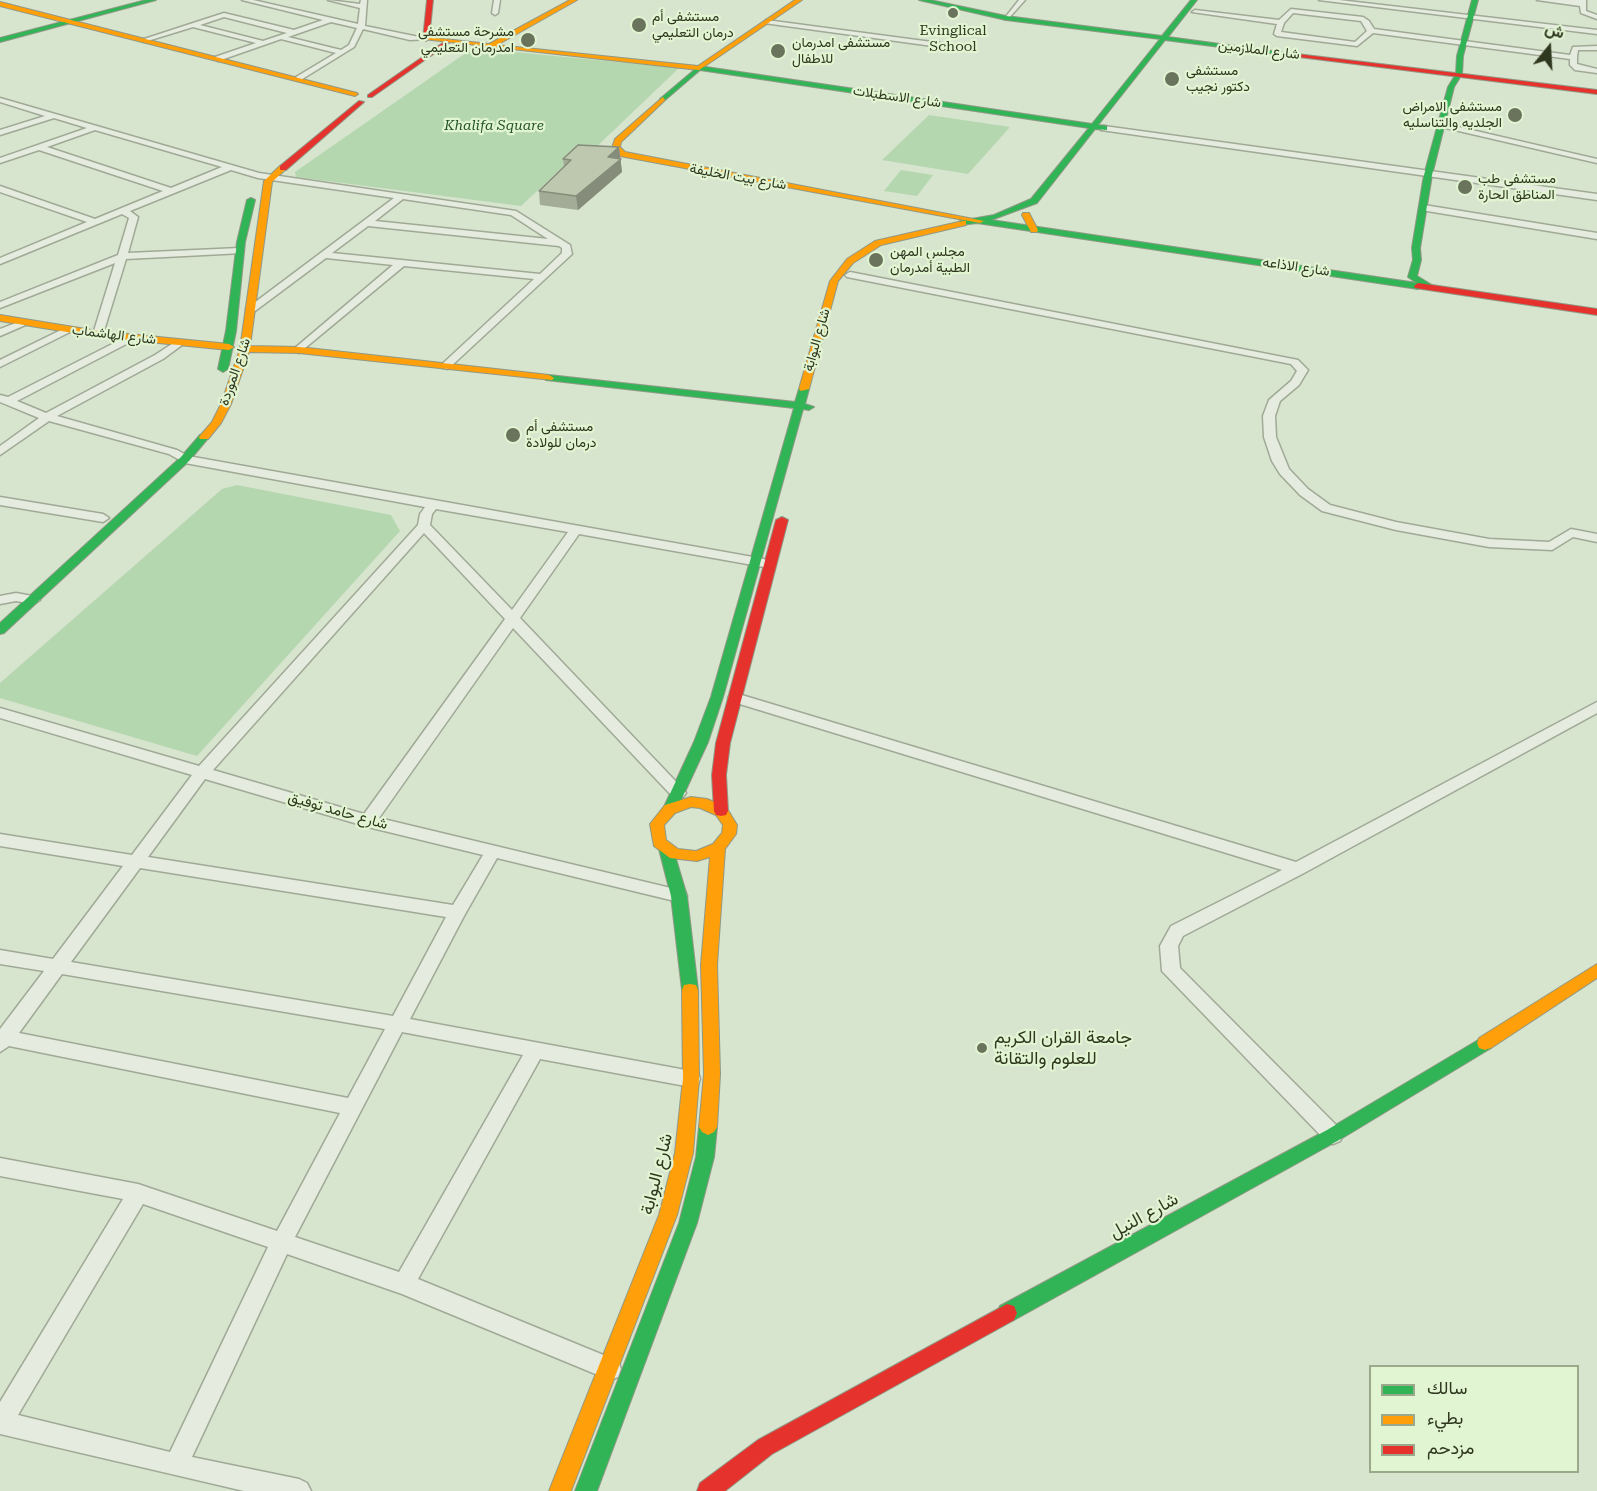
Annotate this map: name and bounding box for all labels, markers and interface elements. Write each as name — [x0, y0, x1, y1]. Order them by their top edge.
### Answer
marker: Evinglical School — [946, 6, 960, 20]
place label: مستشفى أم درمان التعليمي — [652, 9, 734, 42]
marker: مستشفى أم درمان التعليمي — [630, 16, 648, 34]
north arrow — [1519, 18, 1579, 78]
text: ش — [1543, 18, 1567, 42]
place label: Evinglical School — [920, 23, 986, 56]
place label: مشرحة مستشفى امدرمان التعليمي — [418, 24, 514, 56]
marker: مشرحة مستشفى امدرمان التعليمي — [519, 31, 537, 49]
place label: مستشفى امدرمان للاطفال — [792, 35, 890, 68]
street label: شارع الملازمين — [1217, 37, 1301, 63]
marker: مستشفى امدرمان للاطفال — [769, 42, 787, 60]
place label: مستشفى دكتور نجيب — [1186, 63, 1250, 96]
marker: مستشفى دكتور نجيب — [1163, 70, 1181, 88]
street label: شارع الاسطبلات — [852, 82, 942, 112]
place label: مستشفى الامراض الجلديه والتناسليه — [1402, 99, 1502, 132]
marker: مستشفى الامراض الجلديه والتناسليه — [1506, 106, 1524, 124]
park label: Khalifa Square — [444, 118, 544, 134]
street label: شارع بيت الخليفة — [688, 160, 788, 194]
place label: مستشفى طب المناطق الحارة — [1478, 171, 1556, 204]
marker: مستشفى طب المناطق الحارة — [1456, 178, 1474, 196]
place label: مجلس المهن الطبية أمدرمان — [890, 244, 970, 276]
marker: مجلس المهن الطبية أمدرمان — [867, 251, 885, 269]
street label: شارع الاذاعه — [1261, 254, 1331, 280]
street label: شارع البوابة — [800, 307, 834, 373]
street label: شارع الهاشماب — [71, 322, 157, 348]
street label: شارع الموردة — [216, 336, 254, 408]
place label: مستشفى أم درمان للولادة — [526, 419, 596, 452]
marker: مستشفى أم درمان للولادة — [504, 426, 522, 444]
street label: شارع حامد توفيق — [286, 788, 390, 834]
place label: جامعة القران الكريم للعلوم والتقانة — [994, 1027, 1132, 1070]
marker: جامعة القران الكريم للعلوم والتقانة — [975, 1041, 989, 1055]
street label: شارع البوابة — [636, 1131, 678, 1217]
street label: شارع النيل — [1106, 1188, 1182, 1244]
legend — [1369, 1365, 1579, 1473]
text: سالك — [1427, 1377, 1467, 1398]
text: بطيء — [1427, 1407, 1463, 1428]
text: مزدحم — [1427, 1437, 1474, 1458]

